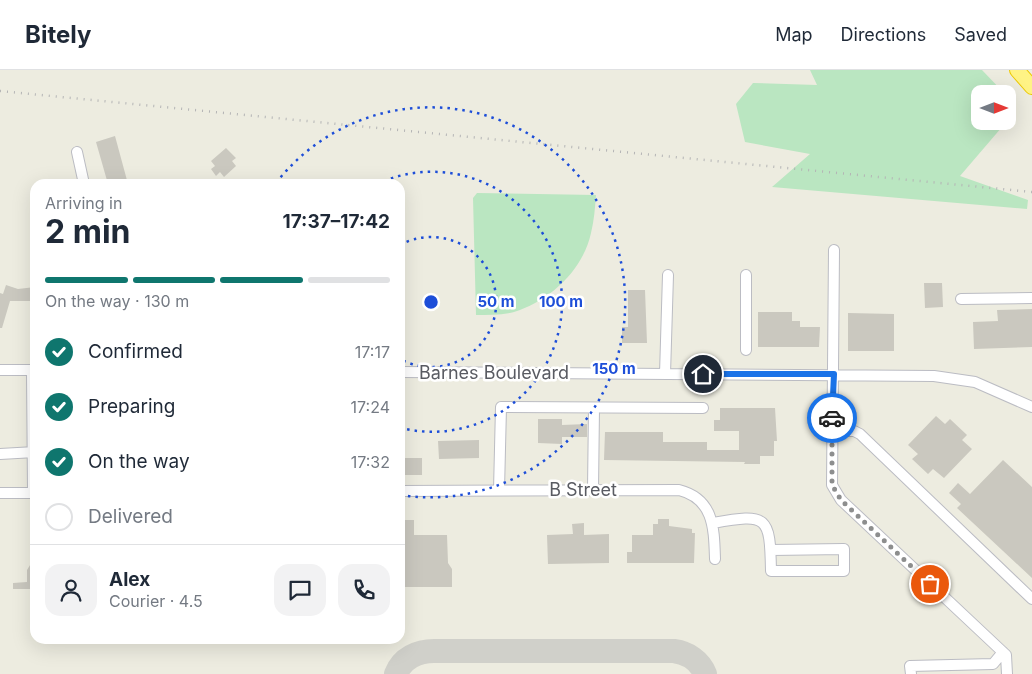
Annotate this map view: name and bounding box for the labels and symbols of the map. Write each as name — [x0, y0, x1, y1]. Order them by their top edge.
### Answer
north arrow — [971, 85, 1016, 130]
text: 50 m — [478, 292, 514, 311]
text: 100 m — [539, 292, 583, 311]
centre of rings — [422, 293, 440, 311]
pin — [682, 353, 724, 395]
text: 150 m — [592, 359, 636, 378]
street label: Barnes Boulevard — [419, 362, 569, 383]
courier — [807, 393, 857, 443]
street label: B Street — [549, 479, 617, 500]
pin — [909, 563, 951, 605]

